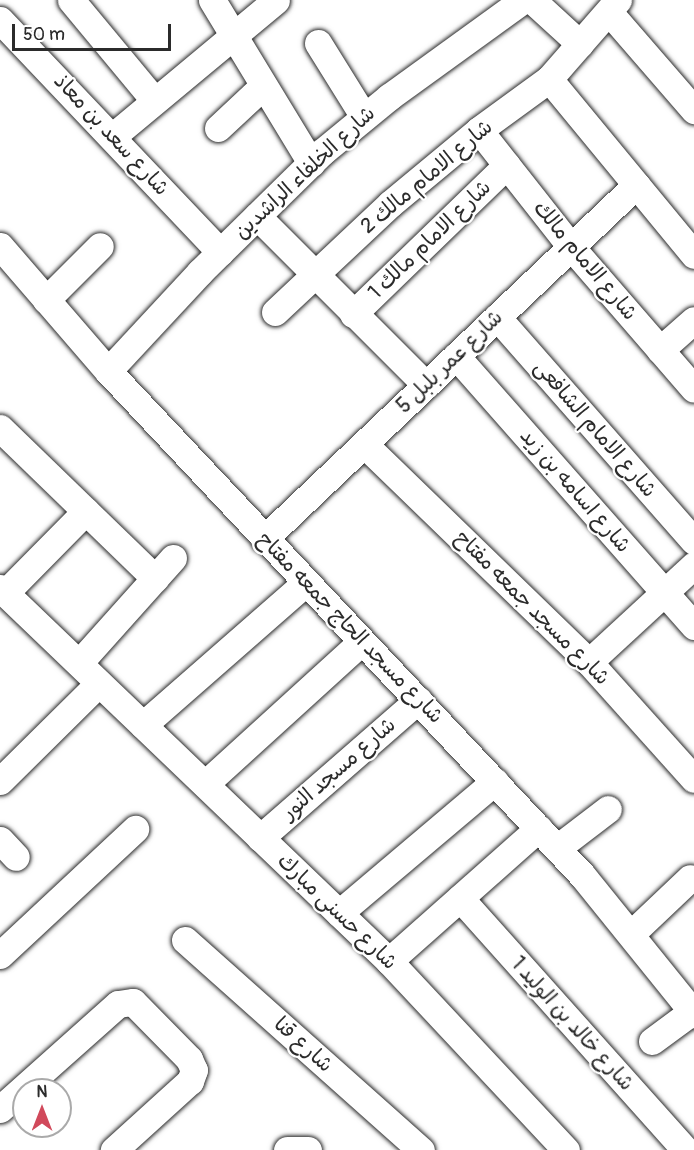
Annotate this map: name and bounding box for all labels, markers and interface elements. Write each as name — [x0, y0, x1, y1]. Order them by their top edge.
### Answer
scale bar — [15, 12, 174, 50]
text: 50 m — [23, 23, 65, 46]
street label: شارع سعد بن معاذ — [48, 69, 174, 201]
street label: شارع الخلفاء الراشدين — [229, 101, 381, 245]
street label: شارع الامام مالك 2 — [356, 115, 498, 239]
street label: شارع الامام مالك 1 — [363, 175, 497, 305]
street label: شارع الامام مالك — [528, 196, 642, 326]
street label: شارع عمر بلبل 5 — [392, 305, 508, 419]
street label: شارع الامام الشافعى — [528, 355, 662, 503]
street label: شارع اسامه بن زيد — [514, 424, 636, 558]
street label: شارع مسجد جمعه مفتاح — [449, 525, 615, 691]
street label: شارع مسجد الحاج جمعه مفتاح — [252, 527, 448, 729]
street label: شارع مسجد النور — [277, 713, 401, 825]
street label: شارع حسنى مبارك — [272, 849, 402, 975]
street label: شارع خالد بن الوليد 1 — [505, 952, 639, 1096]
street label: شارع قنا — [268, 1012, 338, 1078]
north arrow — [12, 1078, 72, 1138]
text: N — [37, 1082, 47, 1102]

